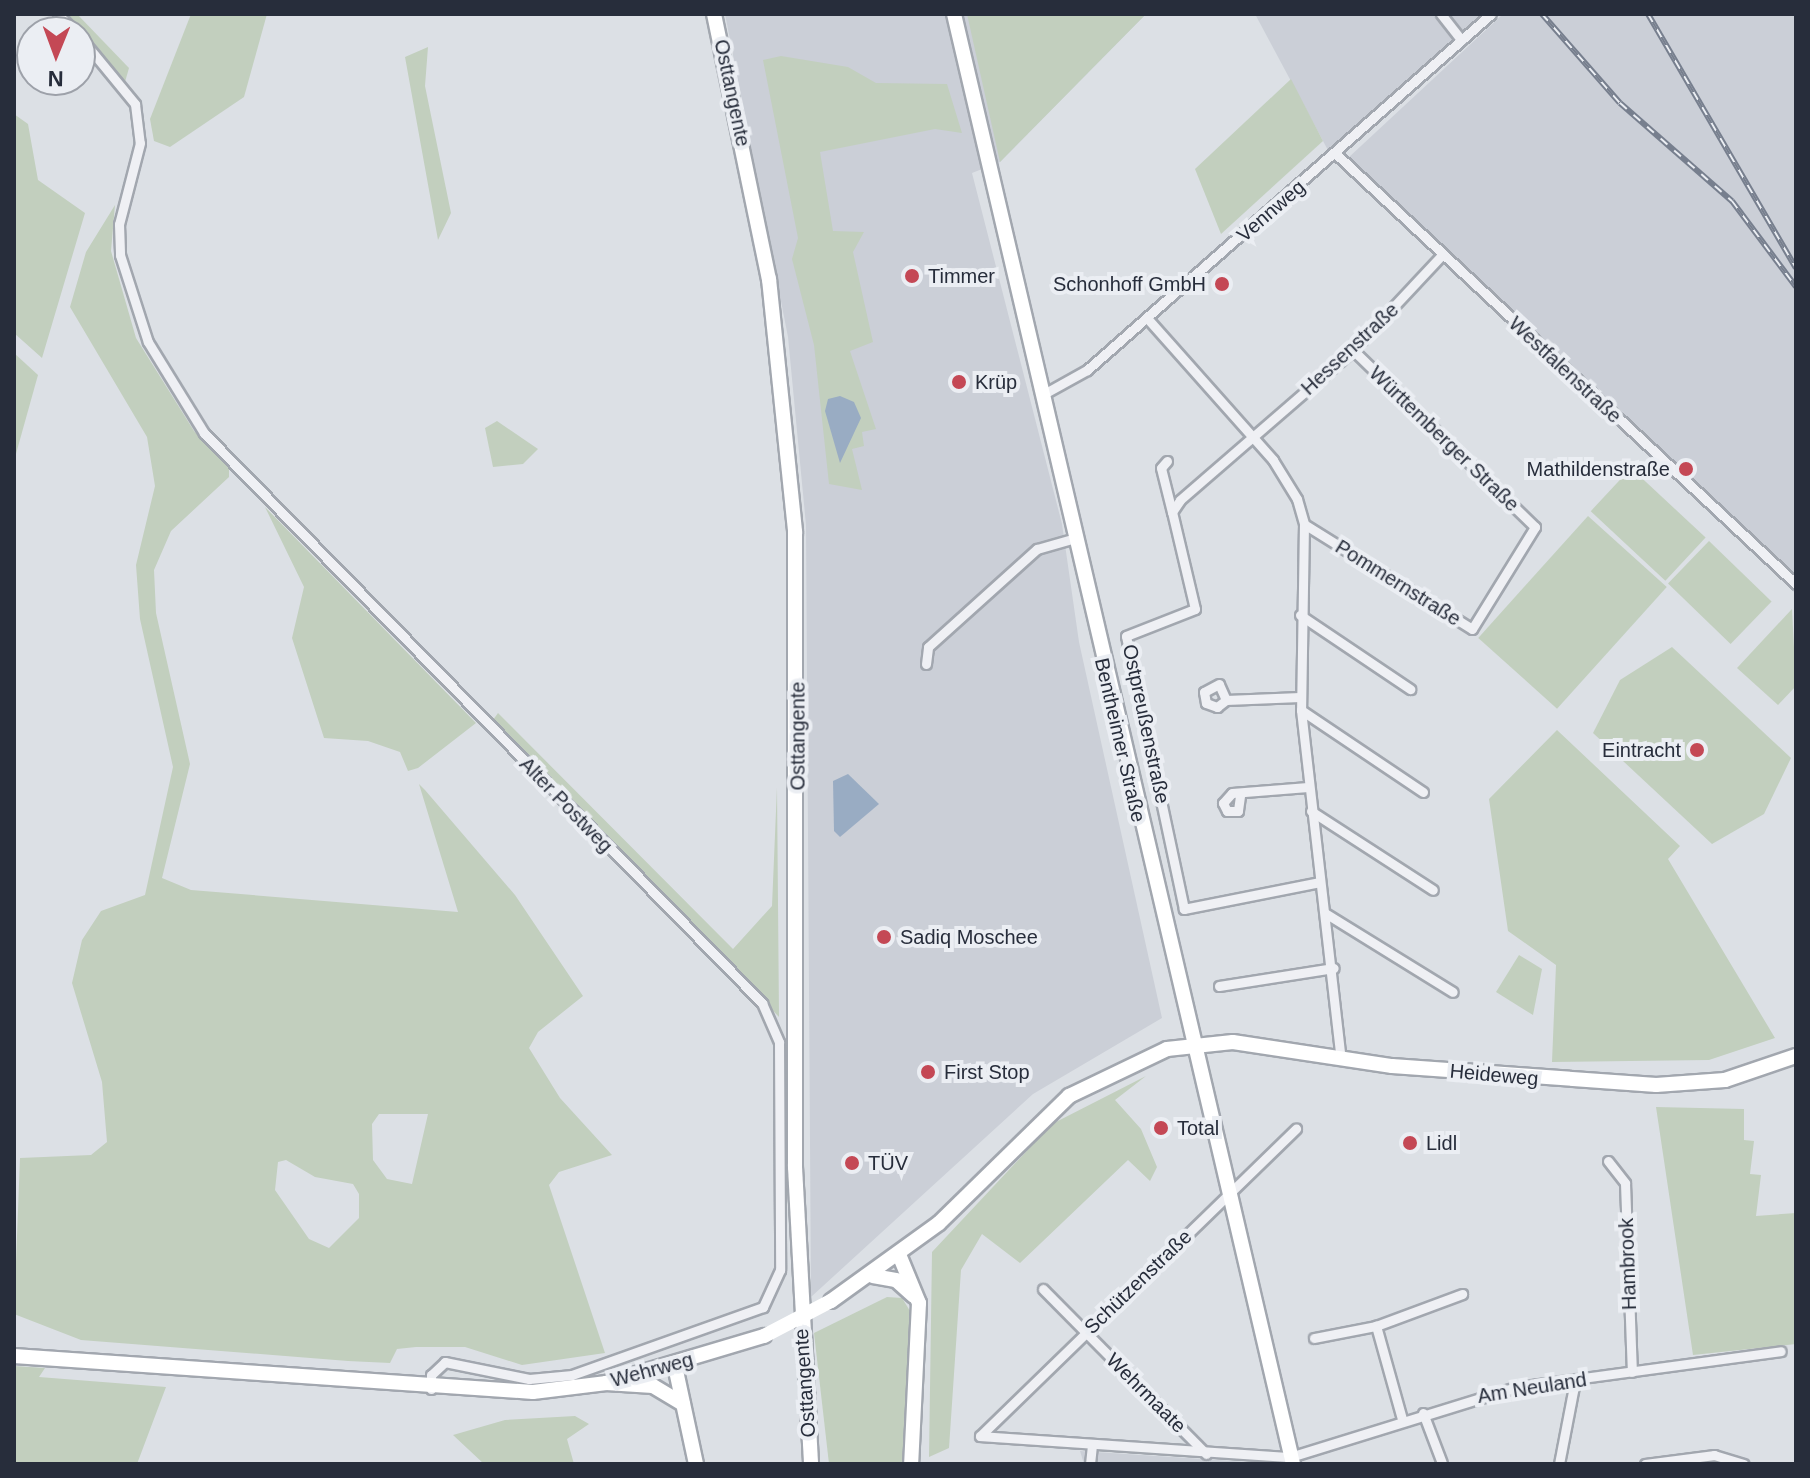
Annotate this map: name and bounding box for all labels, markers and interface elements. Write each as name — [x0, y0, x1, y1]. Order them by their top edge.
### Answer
north arrow — [16, 16, 96, 96]
street label: Osttangente — [709, 37, 755, 149]
text: N — [47, 66, 64, 91]
street label: Vennweg — [1232, 175, 1310, 247]
place label: Timmer — [928, 264, 995, 288]
marker: Timmer — [903, 267, 921, 285]
place label: Schonhoff GmbH — [1053, 272, 1206, 296]
marker: Schonhoff GmbH — [1213, 275, 1231, 293]
street label: Hessenstraße — [1296, 298, 1404, 400]
street label: Westfalenstraße — [1504, 312, 1626, 428]
street label: Württemberger Straße — [1364, 361, 1524, 517]
place label: Krüp — [975, 370, 1017, 394]
marker: Krüp — [950, 373, 968, 391]
place label: Mathildenstraße — [1527, 457, 1670, 481]
marker: Mathildenstraße — [1677, 460, 1695, 478]
street label: Pommernstraße — [1331, 535, 1465, 631]
street label: Ostpreußenstraße — [1117, 642, 1175, 806]
street label: Bentheimer Straße — [1089, 656, 1151, 824]
street label: Osttangente — [786, 682, 810, 790]
place label: Eintracht — [1602, 738, 1681, 762]
marker: Eintracht — [1688, 741, 1706, 759]
street label: Alter Postweg — [515, 752, 617, 858]
place label: Sadiq Moschee — [900, 925, 1038, 949]
marker: Sadiq Moschee — [875, 928, 893, 946]
street label: Heideweg — [1449, 1059, 1539, 1091]
place label: First Stop — [944, 1060, 1030, 1084]
marker: First Stop — [919, 1063, 937, 1081]
place label: Total — [1177, 1116, 1219, 1140]
marker: Total — [1152, 1119, 1170, 1137]
place label: Lidl — [1426, 1131, 1457, 1155]
marker: Lidl — [1401, 1134, 1419, 1152]
place label: TÜV — [868, 1151, 908, 1175]
marker: TÜV — [843, 1154, 861, 1172]
street label: Hambrook — [1614, 1217, 1642, 1311]
street label: Schützenstraße — [1079, 1225, 1197, 1339]
street label: Osttangente — [789, 1328, 821, 1438]
street label: Wehrweg — [608, 1348, 696, 1392]
street label: Wehrmaate — [1101, 1348, 1191, 1438]
street label: Am Neuland — [1476, 1368, 1588, 1408]

